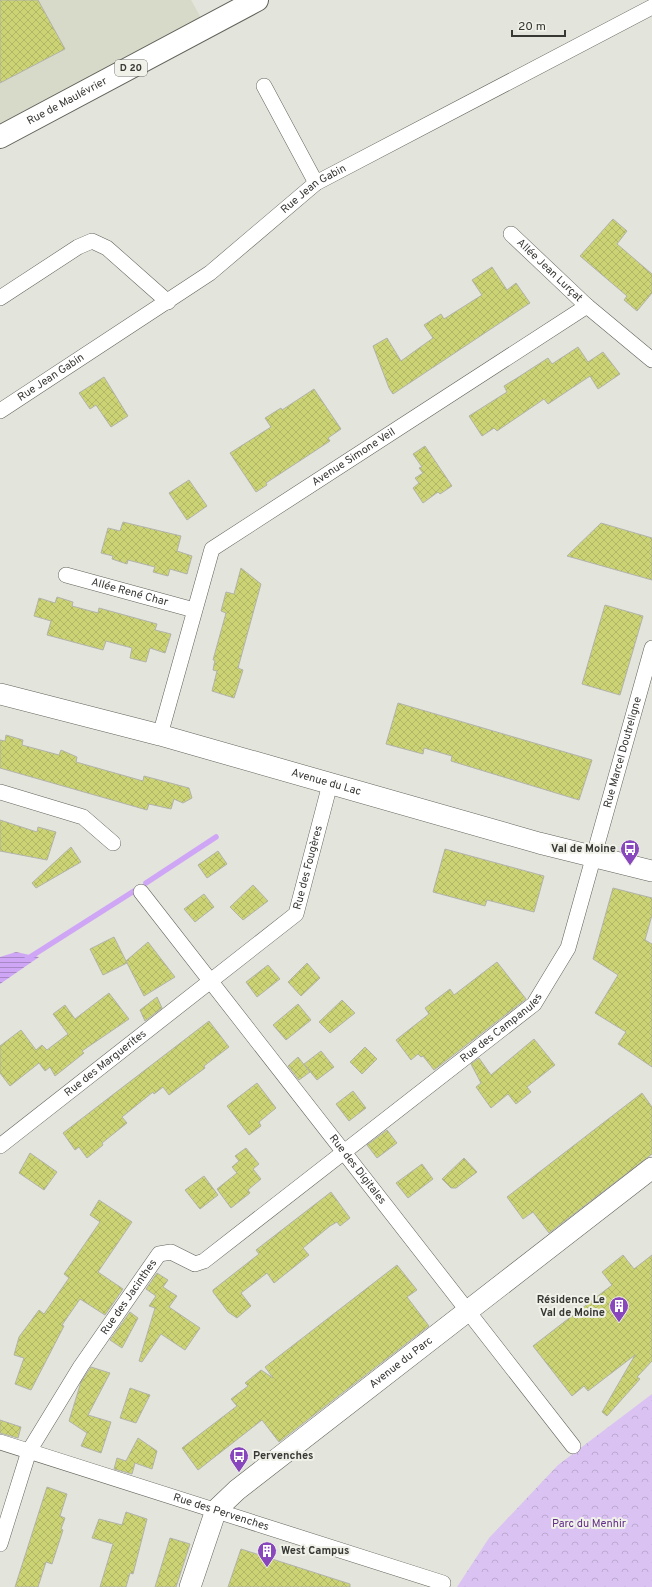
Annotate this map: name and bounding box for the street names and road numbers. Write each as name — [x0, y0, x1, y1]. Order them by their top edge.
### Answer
road number: D 20 — [115, 60, 147, 76]
street label: Rue de Maulévrier — [25, 74, 110, 128]
street label: Rue Jean Gabin — [278, 161, 349, 217]
street label: Allée Jean Lurçat — [513, 236, 585, 305]
street label: Rue Jean Gabin — [15, 351, 87, 404]
street label: Avenue Simone Veil — [309, 425, 398, 489]
street label: Allée René Char — [90, 575, 170, 610]
street label: Rue Marcel Doutreligne — [601, 695, 645, 810]
street label: Avenue du Lac — [290, 766, 363, 799]
street label: Rue des Fougères — [290, 824, 326, 911]
street label: Rue des Campanules — [457, 991, 546, 1066]
street label: Rue des Marguerites — [62, 1027, 149, 1100]
street label: Rue des Digitales — [326, 1132, 389, 1207]
street label: Rue des Jacinthes — [98, 1257, 160, 1338]
street label: Avenue du Parc — [367, 1334, 436, 1392]
street label: Rue des Pervenches — [171, 1491, 271, 1534]

